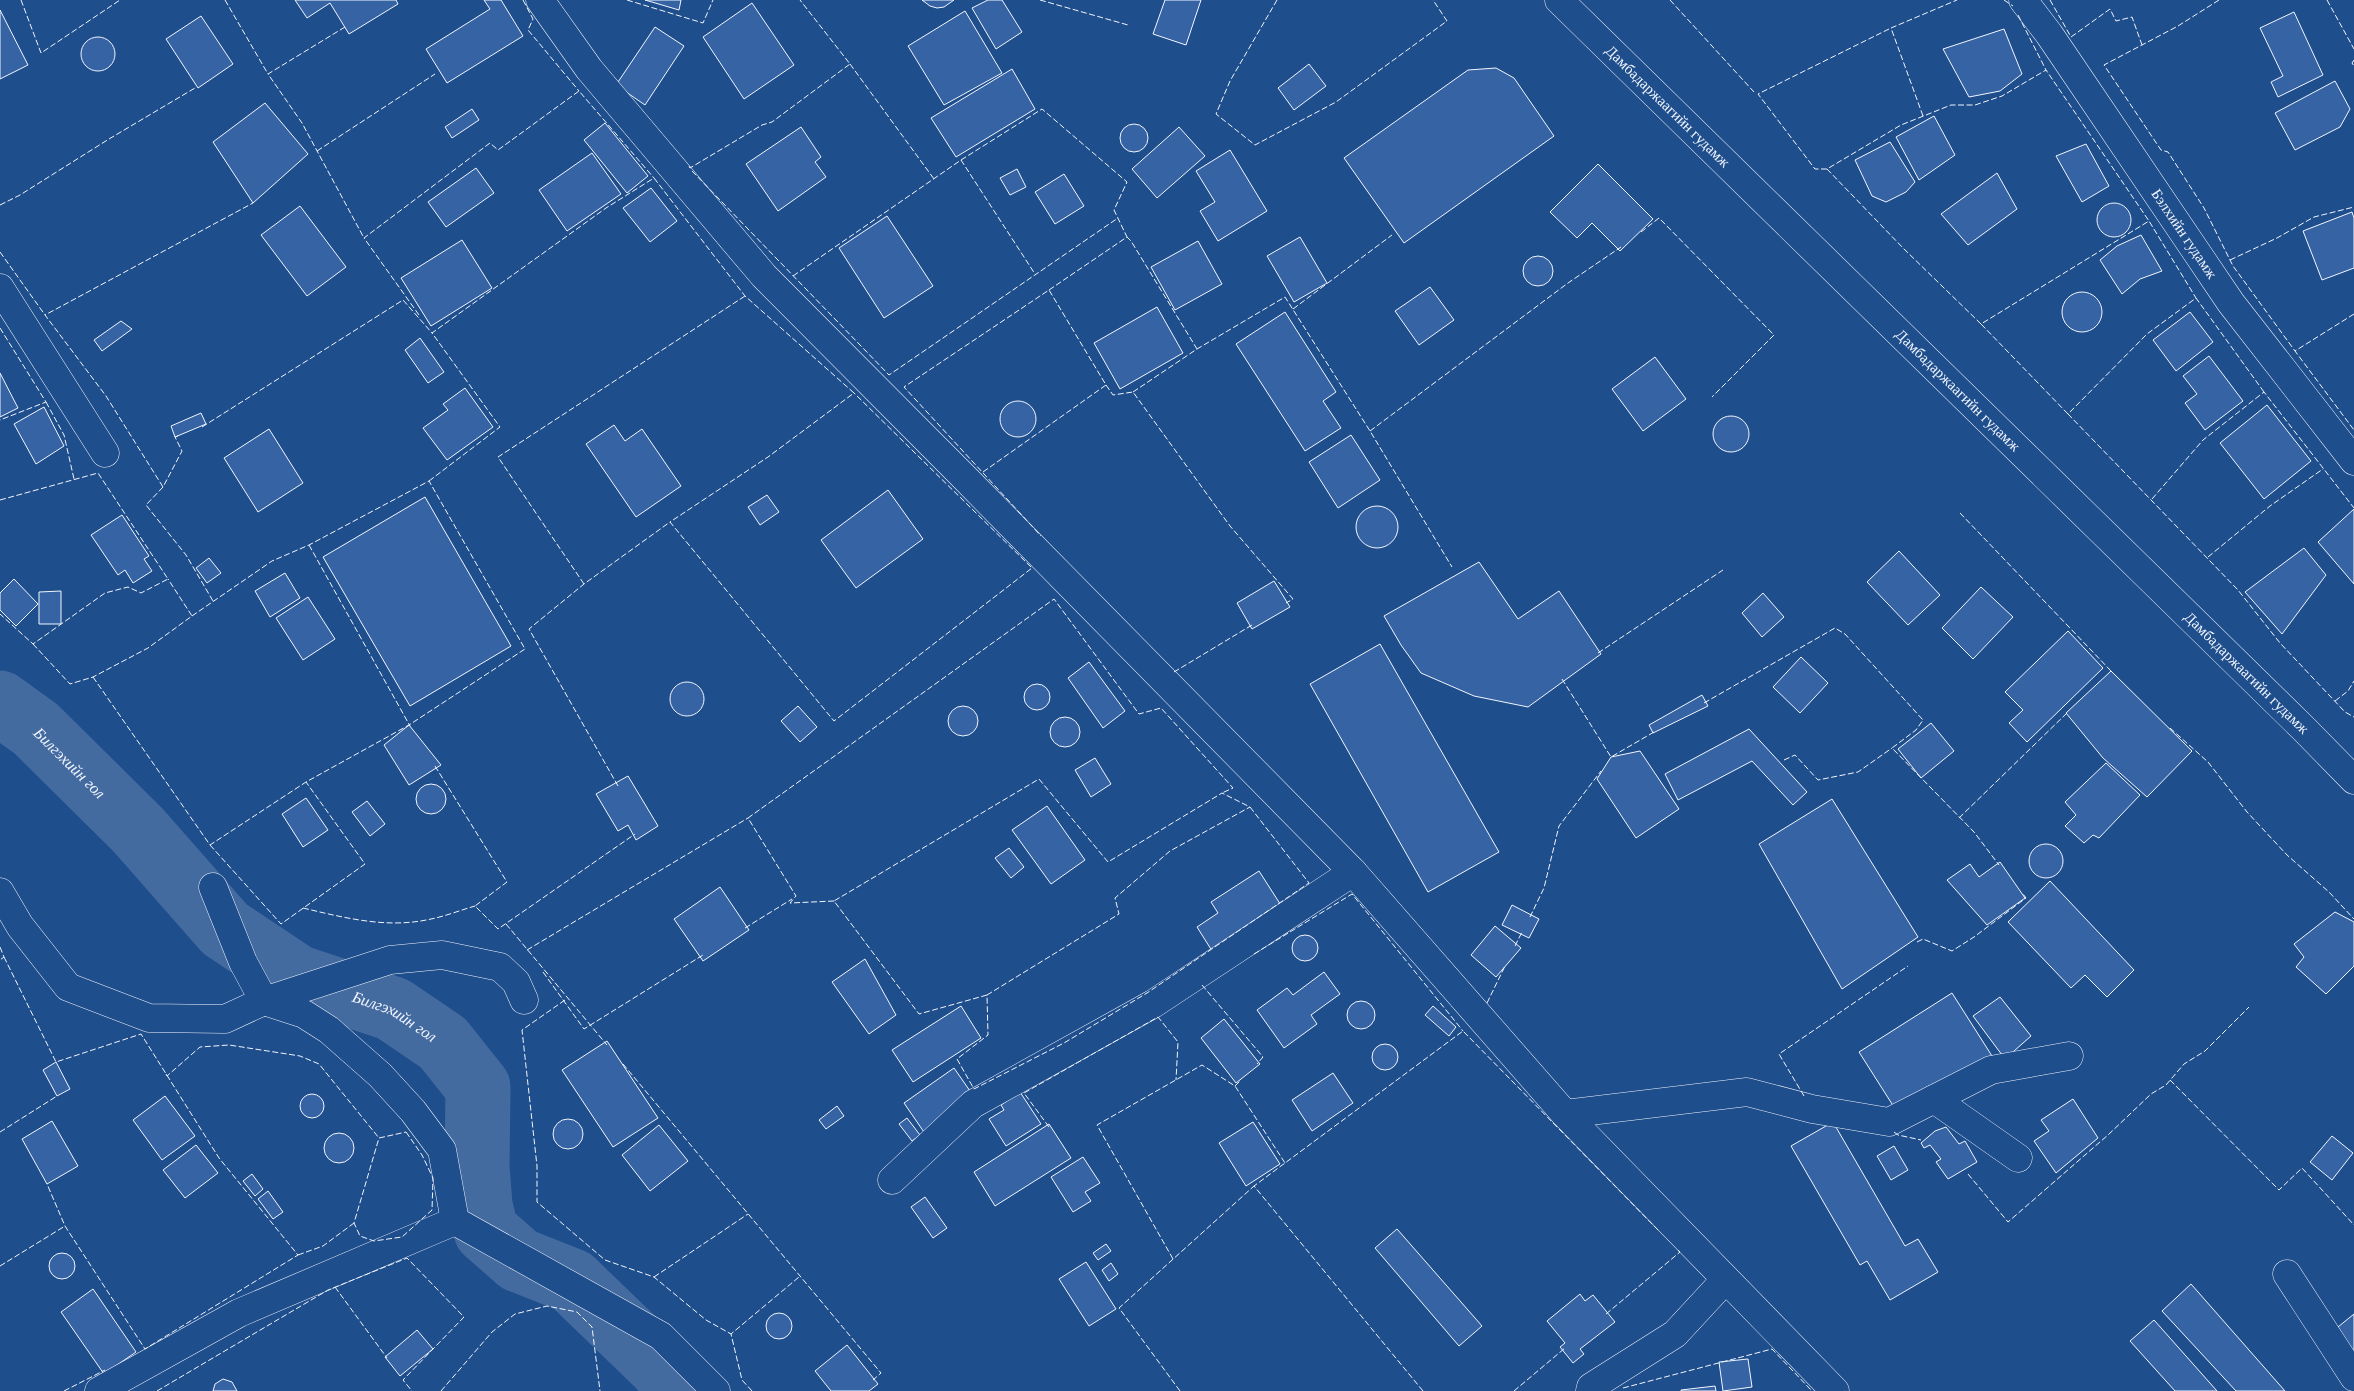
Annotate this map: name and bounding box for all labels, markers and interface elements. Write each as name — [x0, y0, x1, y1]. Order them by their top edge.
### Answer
street label: Дамбадаржаагийн гудамж — [1602, 42, 1733, 171]
street label: Бэлхийн гудамж — [2148, 186, 2220, 282]
street label: Дамбадаржаагийн гудамж — [1892, 326, 2024, 455]
street label: Дамбадаржаагийн гудамж — [2181, 609, 2312, 737]
water label: Билгэхийн гол — [30, 723, 109, 802]
water label: Билгэхийн гол — [349, 988, 440, 1045]

